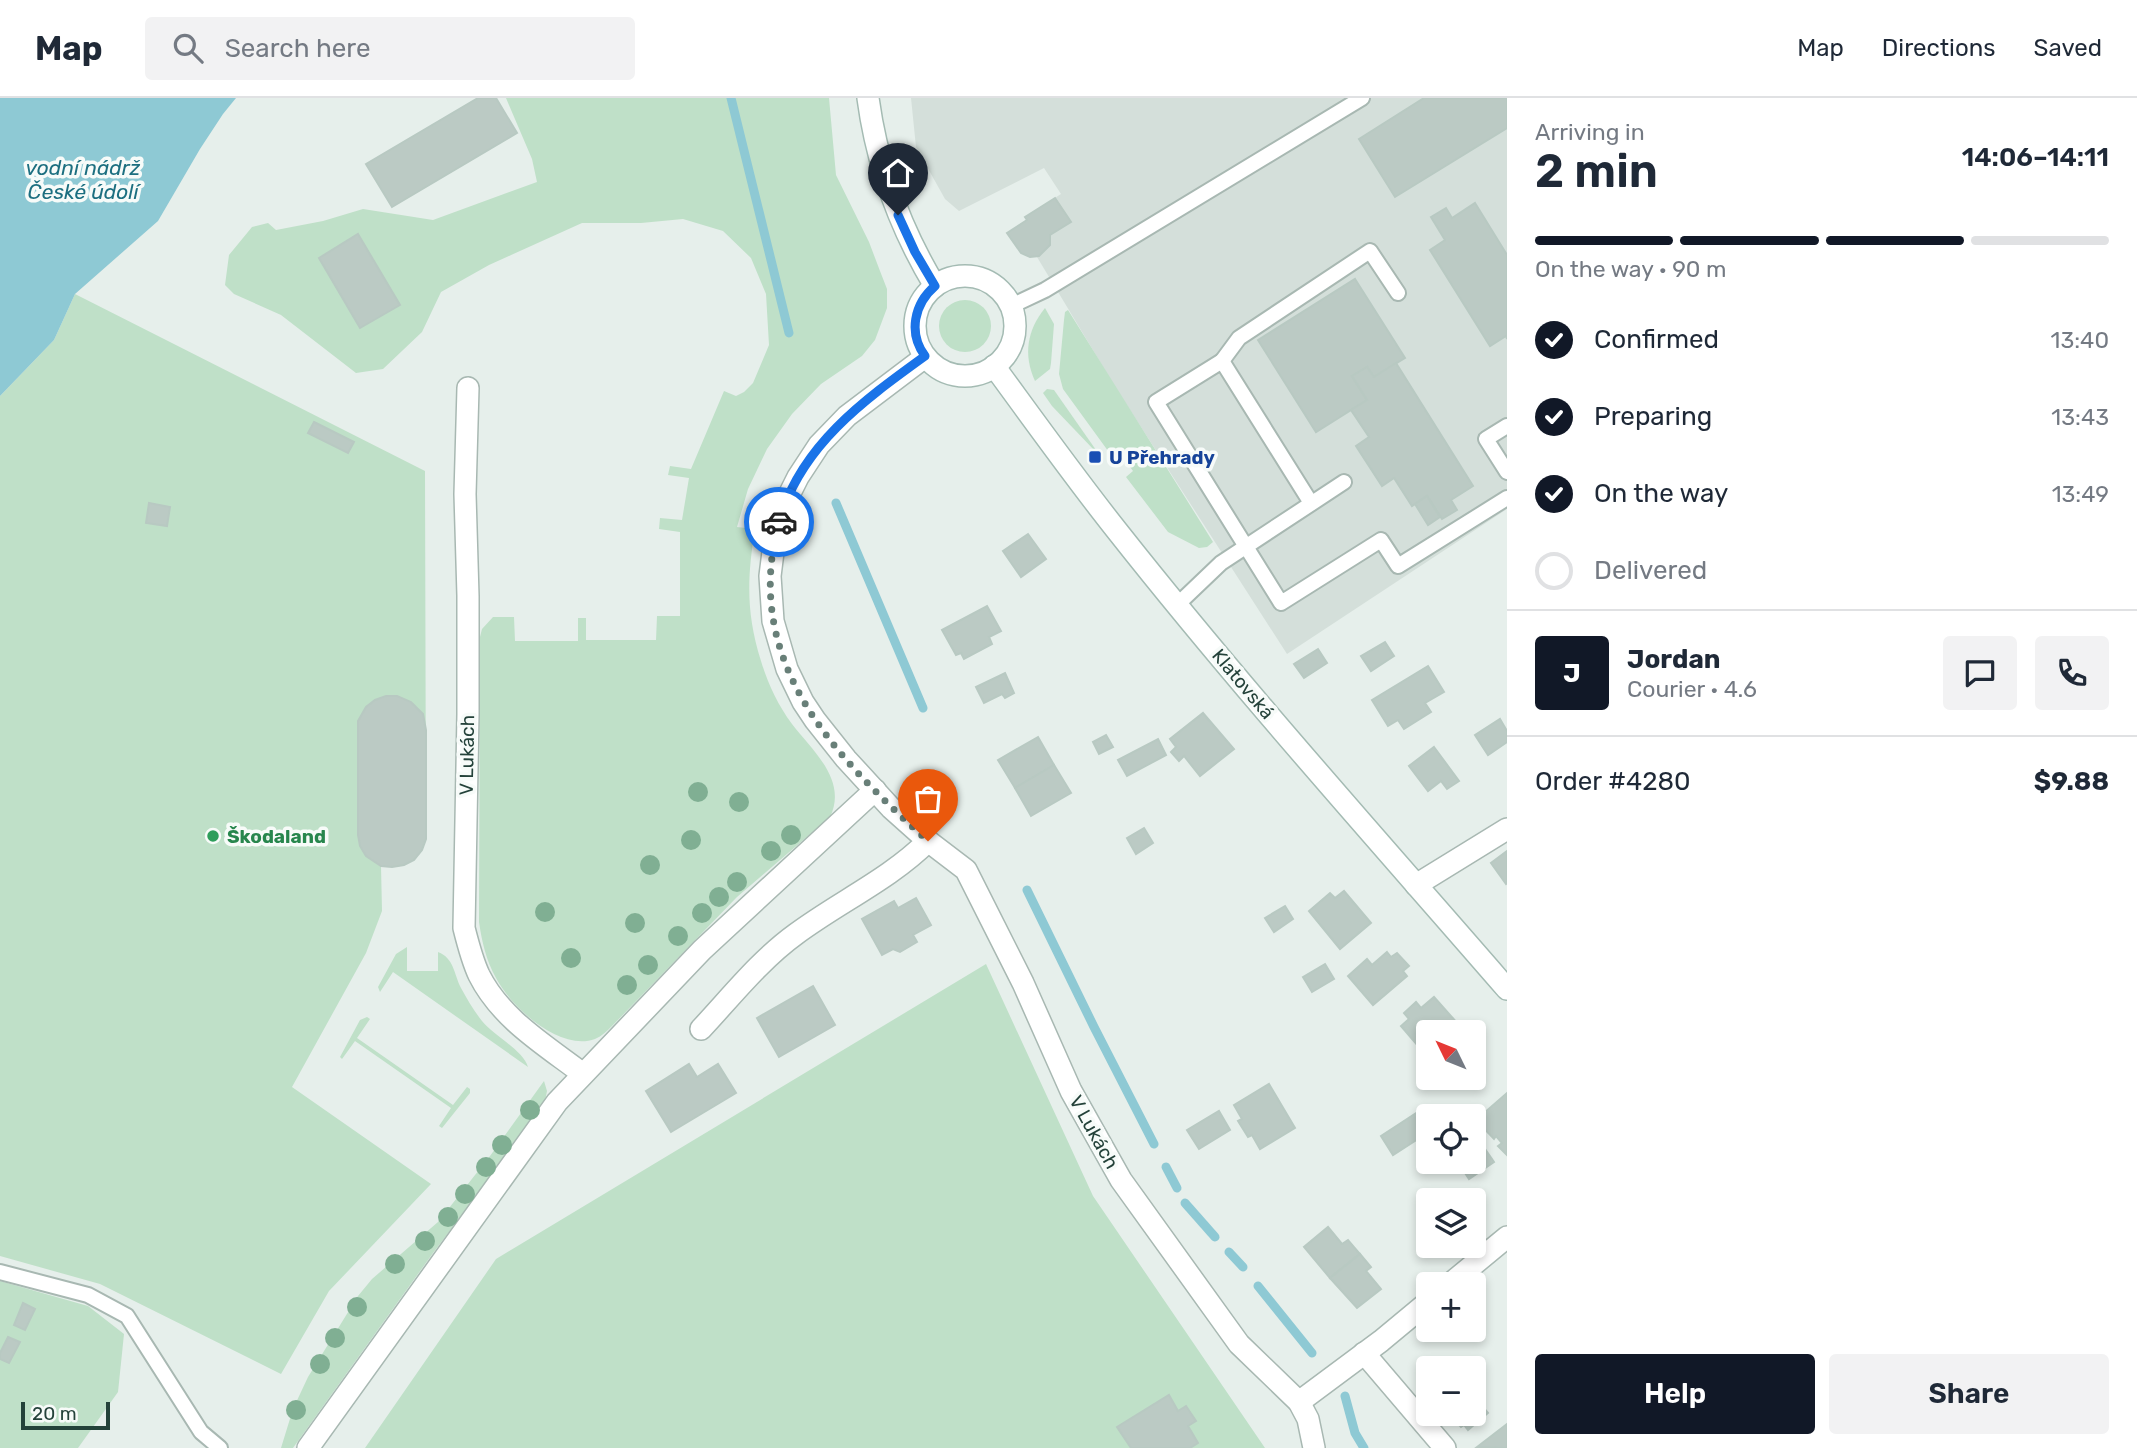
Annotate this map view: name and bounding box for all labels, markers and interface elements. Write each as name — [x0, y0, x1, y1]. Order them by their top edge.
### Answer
search box — [145, 17, 635, 80]
text: Map — [35, 29, 103, 68]
icon: search — [169, 29, 207, 67]
text: Search here — [225, 33, 370, 64]
text: Map — [1797, 34, 1844, 62]
text: Directions — [1882, 34, 1995, 62]
text: Saved — [2033, 34, 2102, 62]
text: Arriving in — [1535, 118, 1645, 146]
text: 14:06–14:11 — [1962, 142, 2109, 173]
pin — [868, 143, 928, 215]
text: 2 min — [1535, 144, 1658, 199]
icon: home — [879, 154, 917, 192]
water label: vodní nádrž České údolí — [26, 155, 141, 204]
text: On the way · 90 m — [1535, 255, 1726, 283]
icon: check — [1535, 321, 1573, 359]
text: Confirmed — [1594, 324, 1719, 355]
text: 13:40 — [2051, 326, 2109, 354]
icon: check — [1535, 398, 1573, 436]
text: Preparing — [1594, 401, 1712, 432]
text: 13:43 — [2051, 403, 2109, 431]
place label: U Přehrady — [1109, 446, 1216, 469]
marker: U Přehrady — [1087, 449, 1103, 465]
icon: check — [1535, 475, 1573, 513]
text: On the way — [1594, 478, 1728, 509]
text: 13:49 — [2052, 480, 2109, 508]
courier — [744, 487, 814, 557]
icon: car — [760, 503, 798, 541]
text: Delivered — [1594, 555, 1707, 586]
button: chat — [1943, 636, 2017, 710]
button: phone — [2035, 636, 2109, 710]
street label: Klatovská — [1207, 644, 1279, 724]
text: Jordan — [1627, 644, 1720, 675]
text: J — [1563, 658, 1581, 689]
text: Courier · 4.6 — [1627, 675, 1757, 703]
street label: V Lukách — [455, 715, 479, 795]
text: Order #4280 — [1535, 766, 1690, 797]
text: $9.88 — [2034, 766, 2109, 797]
pin — [898, 769, 958, 841]
icon: bag — [909, 780, 947, 818]
place label: Škodaland — [227, 825, 326, 848]
marker: Škodaland — [205, 828, 221, 844]
north arrow — [1416, 1020, 1486, 1090]
map controls — [1416, 1020, 1486, 1426]
street label: V Lukách — [1064, 1091, 1124, 1173]
button: locate — [1416, 1104, 1486, 1174]
button: layers — [1416, 1188, 1486, 1258]
button: + — [1416, 1272, 1486, 1342]
button: Help — [1535, 1354, 1815, 1434]
button: Share — [1829, 1354, 2109, 1434]
button: − — [1416, 1356, 1486, 1426]
scale bar — [21, 1399, 110, 1431]
text: 20 m — [32, 1402, 77, 1425]

